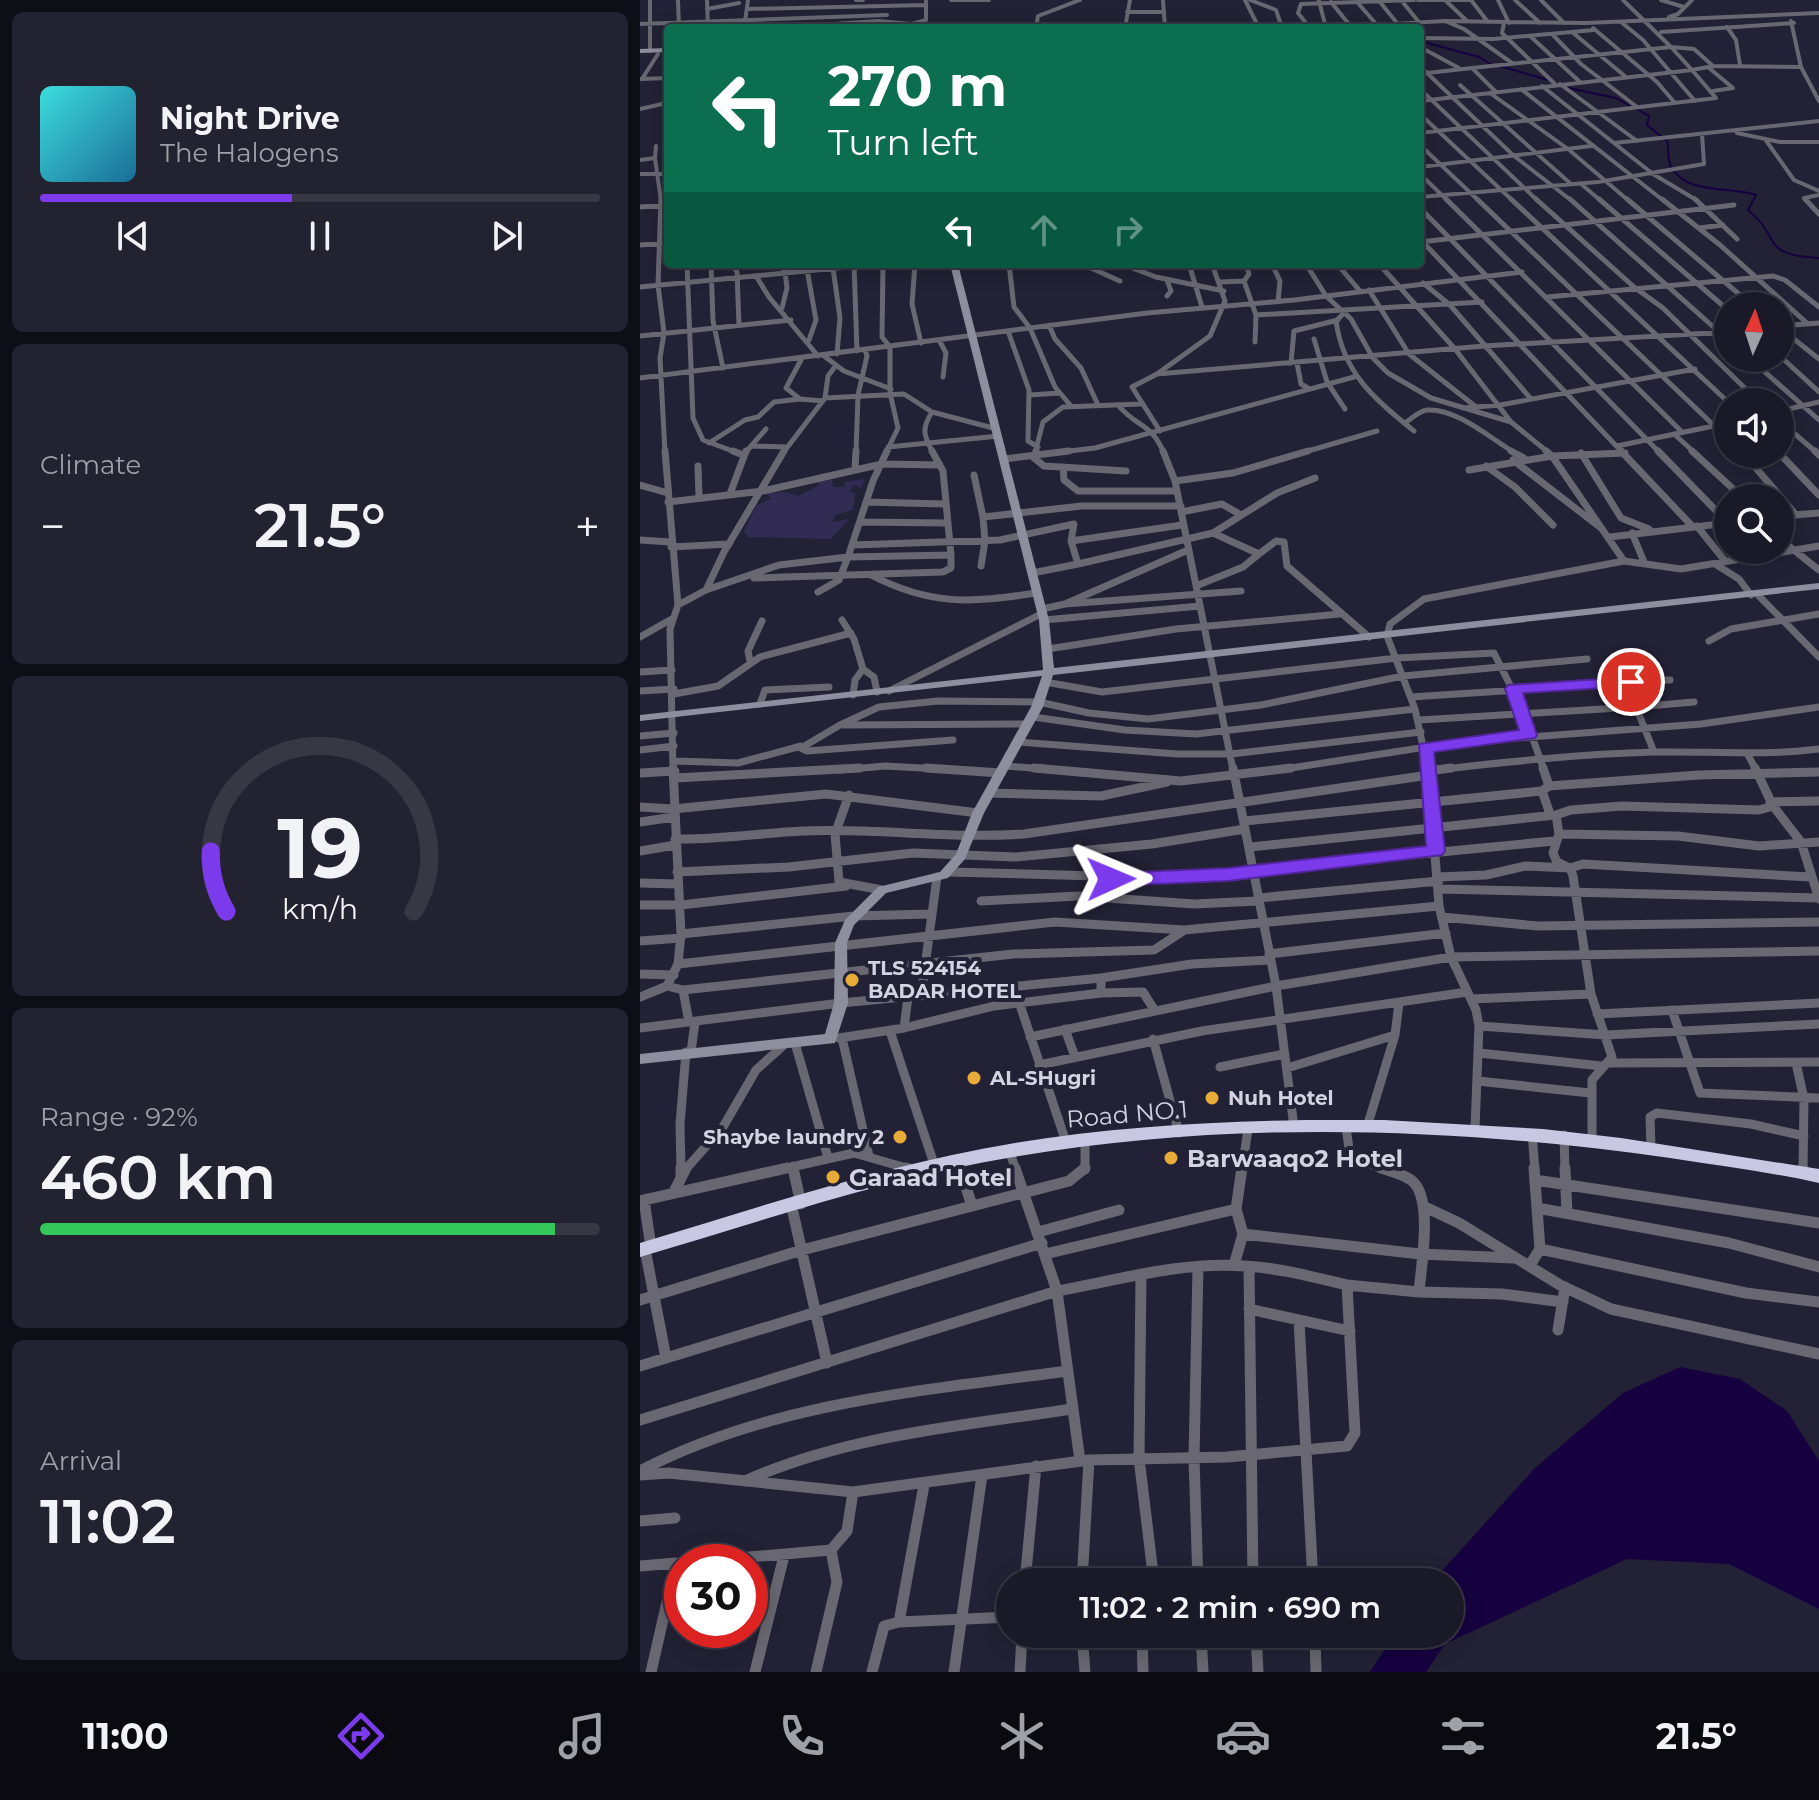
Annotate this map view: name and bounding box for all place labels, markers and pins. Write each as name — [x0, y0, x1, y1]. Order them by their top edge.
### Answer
pin — [1597, 648, 1665, 716]
place label: TLS 524154 BADAR HOTEL — [868, 956, 1021, 1003]
marker: TLS 524154 BADAR HOTEL — [843, 971, 861, 989]
place label: AL-SHugri — [989, 1066, 1096, 1090]
marker: AL-SHugri — [965, 1069, 983, 1087]
place label: Nuh Hotel — [1228, 1086, 1334, 1110]
marker: Nuh Hotel — [1203, 1089, 1221, 1107]
place label: Shaybe laundry 2 — [703, 1125, 884, 1149]
marker: Shaybe laundry 2 — [891, 1128, 909, 1146]
place label: Barwaaqo2 Hotel — [1187, 1144, 1403, 1173]
marker: Barwaaqo2 Hotel — [1162, 1149, 1180, 1167]
place label: Garaad Hotel — [849, 1163, 1012, 1192]
marker: Garaad Hotel — [824, 1168, 842, 1186]

